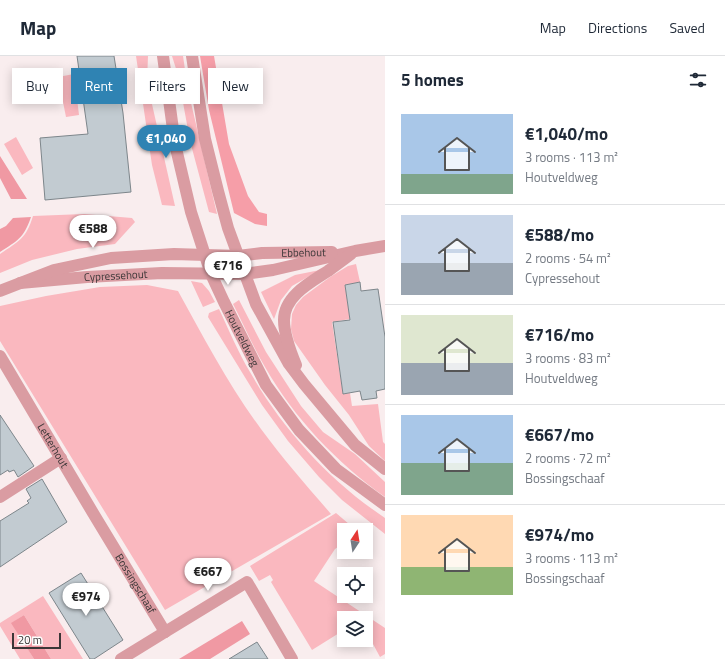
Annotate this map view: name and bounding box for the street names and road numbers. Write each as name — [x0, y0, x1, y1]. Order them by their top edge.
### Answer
street label: Ebbehout — [281, 244, 326, 261]
street label: Cypressehout — [83, 266, 148, 285]
street label: Houtveldweg — [221, 307, 263, 369]
street label: Letterhout — [34, 420, 73, 471]
street label: Bossingschaaf — [111, 551, 160, 617]

